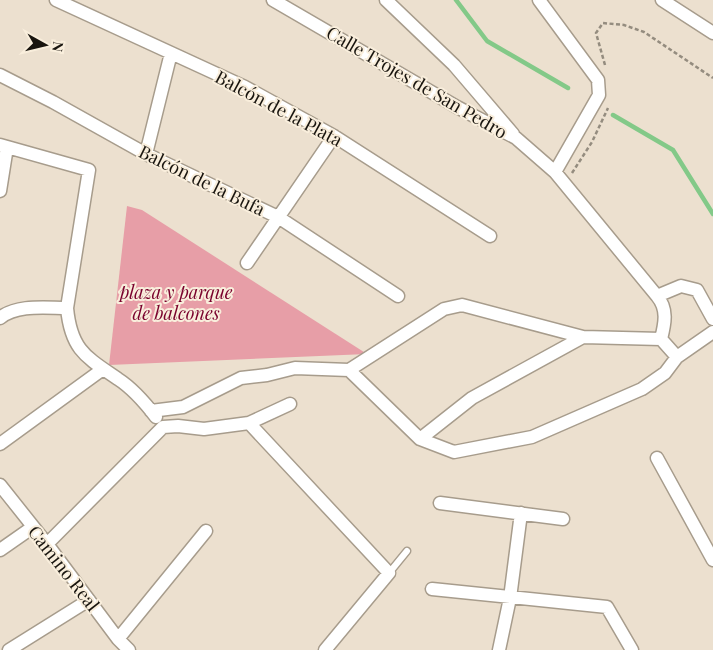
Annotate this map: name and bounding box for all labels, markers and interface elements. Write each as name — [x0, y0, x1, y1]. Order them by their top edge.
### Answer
north arrow — [20, 20, 70, 70]
street label: Calle Trojes de San Pedro — [322, 20, 512, 144]
text: N — [48, 41, 68, 53]
street label: Balcón de la Plata — [211, 64, 347, 152]
street label: Balcón de la Bufa — [135, 139, 269, 221]
park label: plaza y parque de balcones — [117, 280, 233, 325]
street label: Camino Real — [23, 520, 105, 616]

